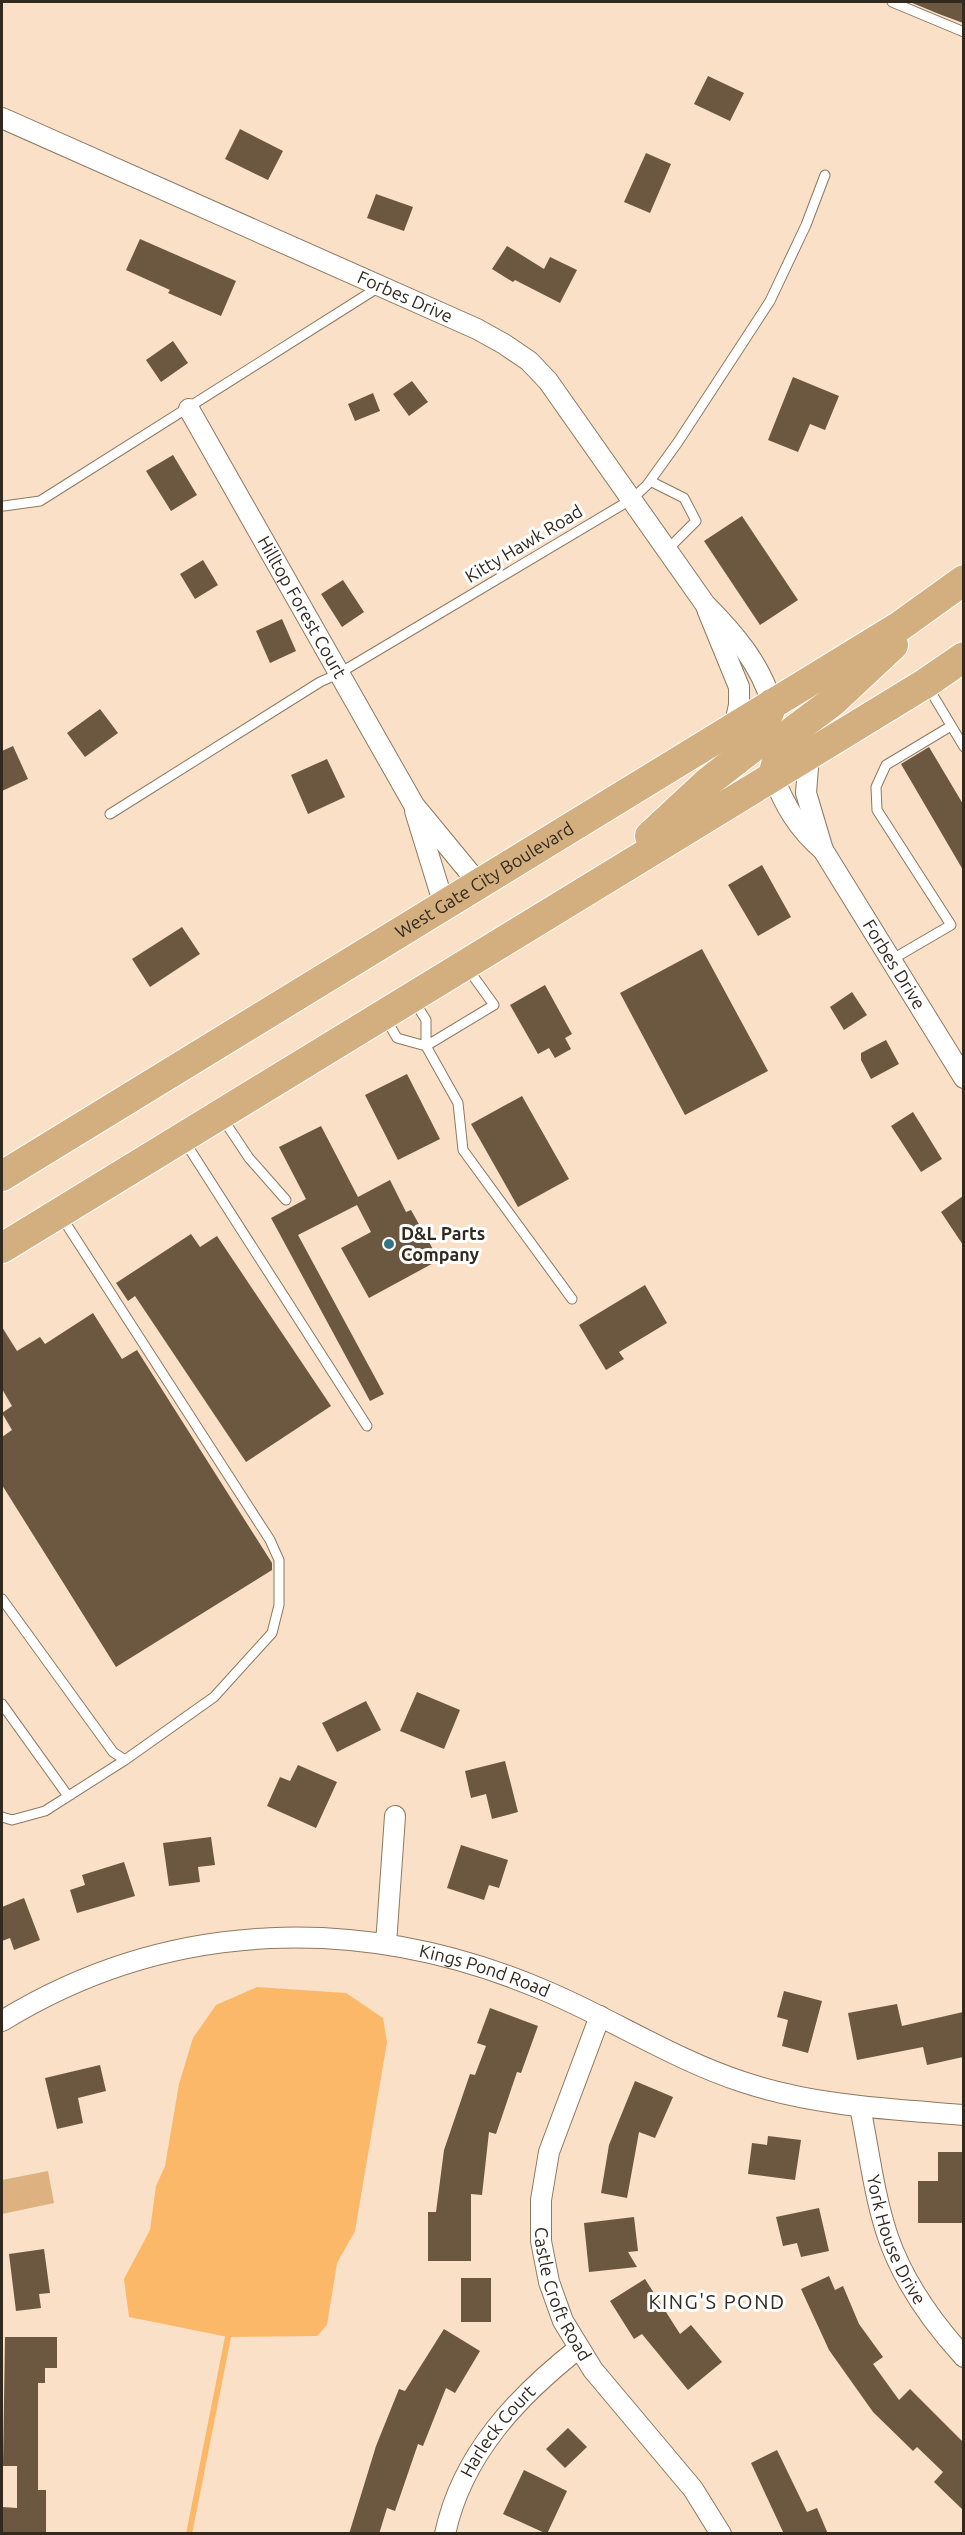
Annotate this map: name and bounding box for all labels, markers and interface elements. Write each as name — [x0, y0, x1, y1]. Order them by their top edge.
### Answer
street label: Forbes Drive — [355, 266, 456, 326]
street label: Kitty Hawk Road — [461, 500, 586, 586]
street label: Hilltop Forest Court — [254, 532, 351, 681]
street label: West Gate City Boulevard — [391, 817, 577, 942]
street label: Forbes Drive — [859, 915, 930, 1013]
place label: D&L Parts Company — [401, 1223, 485, 1264]
marker: D&L Parts Company — [382, 1237, 396, 1251]
street label: Kings Pond Road — [418, 1940, 553, 2000]
street label: York House Drive — [864, 2173, 930, 2308]
street label: Castle Croft Road — [532, 2227, 596, 2364]
district label: KING'S POND — [648, 2290, 786, 2313]
street label: Harleck Court — [456, 2381, 539, 2480]

